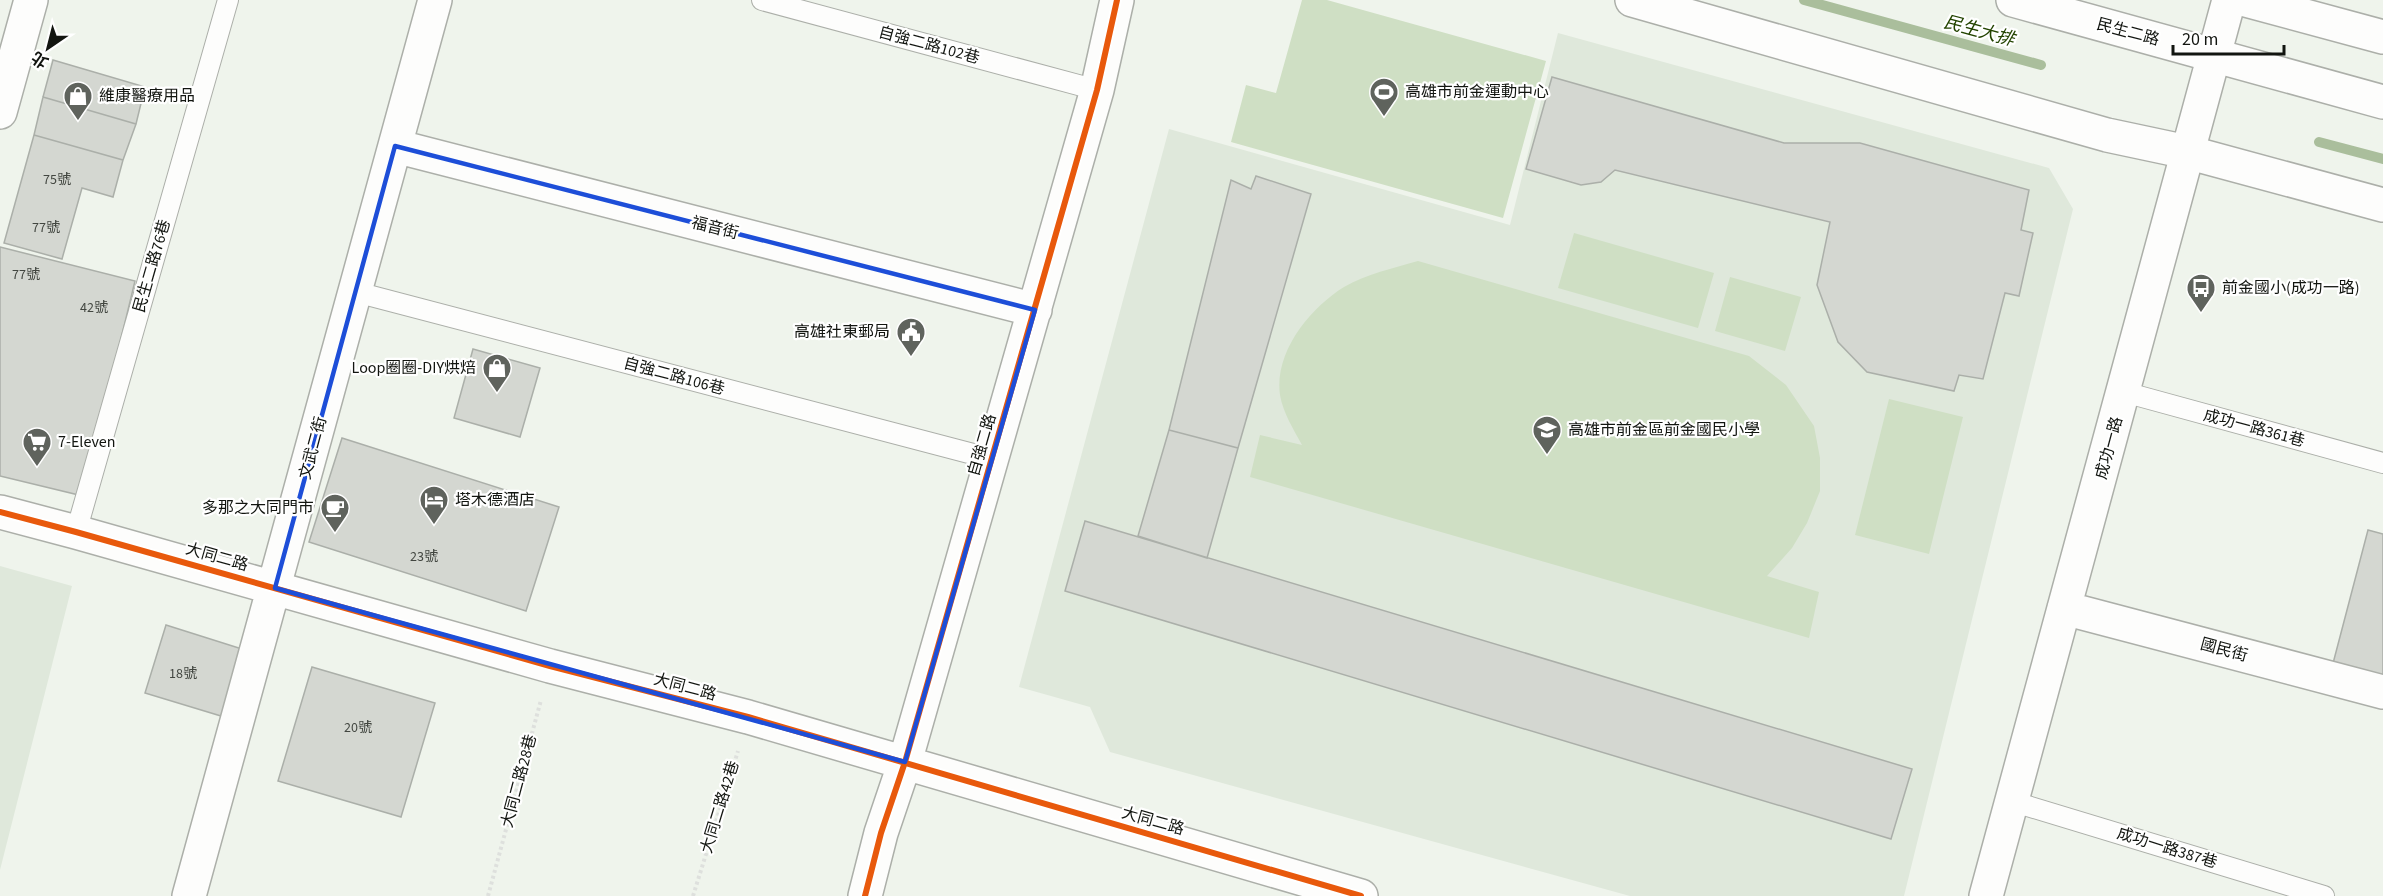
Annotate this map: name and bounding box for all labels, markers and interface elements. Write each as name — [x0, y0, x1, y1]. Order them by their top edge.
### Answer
water label: 民生大排 — [1941, 10, 2019, 53]
street label: 民生二路 — [2094, 13, 2162, 51]
north arrow — [18, 18, 78, 78]
scale bar — [2173, 18, 2284, 56]
street label: 自強二路102巷 — [876, 21, 982, 69]
text: 20 m — [2182, 27, 2218, 52]
text: 北 — [27, 46, 53, 73]
sports icon: 高雄市前金運動中心 — [1368, 76, 1400, 118]
shop icon: 維康醫療用品 — [62, 80, 94, 122]
place label: 高雄市前金運動中心 — [1405, 81, 1549, 103]
place label: 維康醫療用品 — [99, 85, 195, 107]
house number: 75號 — [43, 170, 71, 190]
street label: 福音街 — [689, 212, 741, 244]
street label: 民生二路76巷 — [128, 217, 176, 315]
house number: 77號 — [32, 218, 60, 238]
house number: 77號 — [12, 265, 40, 285]
bus stop icon: 前金國小(成功一路) — [2185, 272, 2217, 314]
place label: 前金國小(成功一路) — [2222, 277, 2360, 299]
house number: 42號 — [80, 298, 108, 318]
public building icon: 高雄社東郵局 — [895, 316, 927, 358]
place label: 高雄社東郵局 — [794, 321, 890, 343]
shop icon: Loop圈圈-DIY烘焙 — [481, 352, 513, 394]
street label: 自強二路106巷 — [621, 352, 727, 400]
place label: Loop圈圈-DIY烘焙 — [352, 357, 476, 379]
street label: 成功一路361巷 — [2201, 404, 2307, 452]
street label: 自強二路 — [963, 411, 1001, 479]
street label: 文武二街 — [294, 414, 332, 482]
school or university icon: 高雄市前金區前金國民小學 — [1531, 414, 1563, 456]
street label: 成功一路 — [2090, 414, 2128, 482]
place label: 高雄市前金區前金國民小學 — [1568, 419, 1760, 441]
supermarket icon: 7-Eleven — [21, 426, 53, 468]
place label: 7-Eleven — [58, 431, 116, 453]
hotel icon: 塔木德酒店 — [418, 484, 450, 526]
place label: 塔木德酒店 — [455, 489, 535, 511]
cafe icon: 多那之大同門市 — [319, 492, 351, 534]
place label: 多那之大同門市 — [202, 497, 314, 519]
street label: 大同二路 — [183, 538, 251, 576]
house number: 23號 — [410, 547, 438, 567]
street label: 國民街 — [2198, 633, 2250, 667]
house number: 18號 — [169, 664, 197, 684]
street label: 大同二路 — [651, 668, 719, 706]
house number: 20號 — [344, 718, 372, 738]
street label: 大同二路28巷 — [496, 732, 542, 830]
street label: 大同二路42巷 — [695, 758, 745, 856]
street label: 大同二路 — [1119, 802, 1187, 840]
street label: 成功一路387巷 — [2114, 822, 2220, 874]

